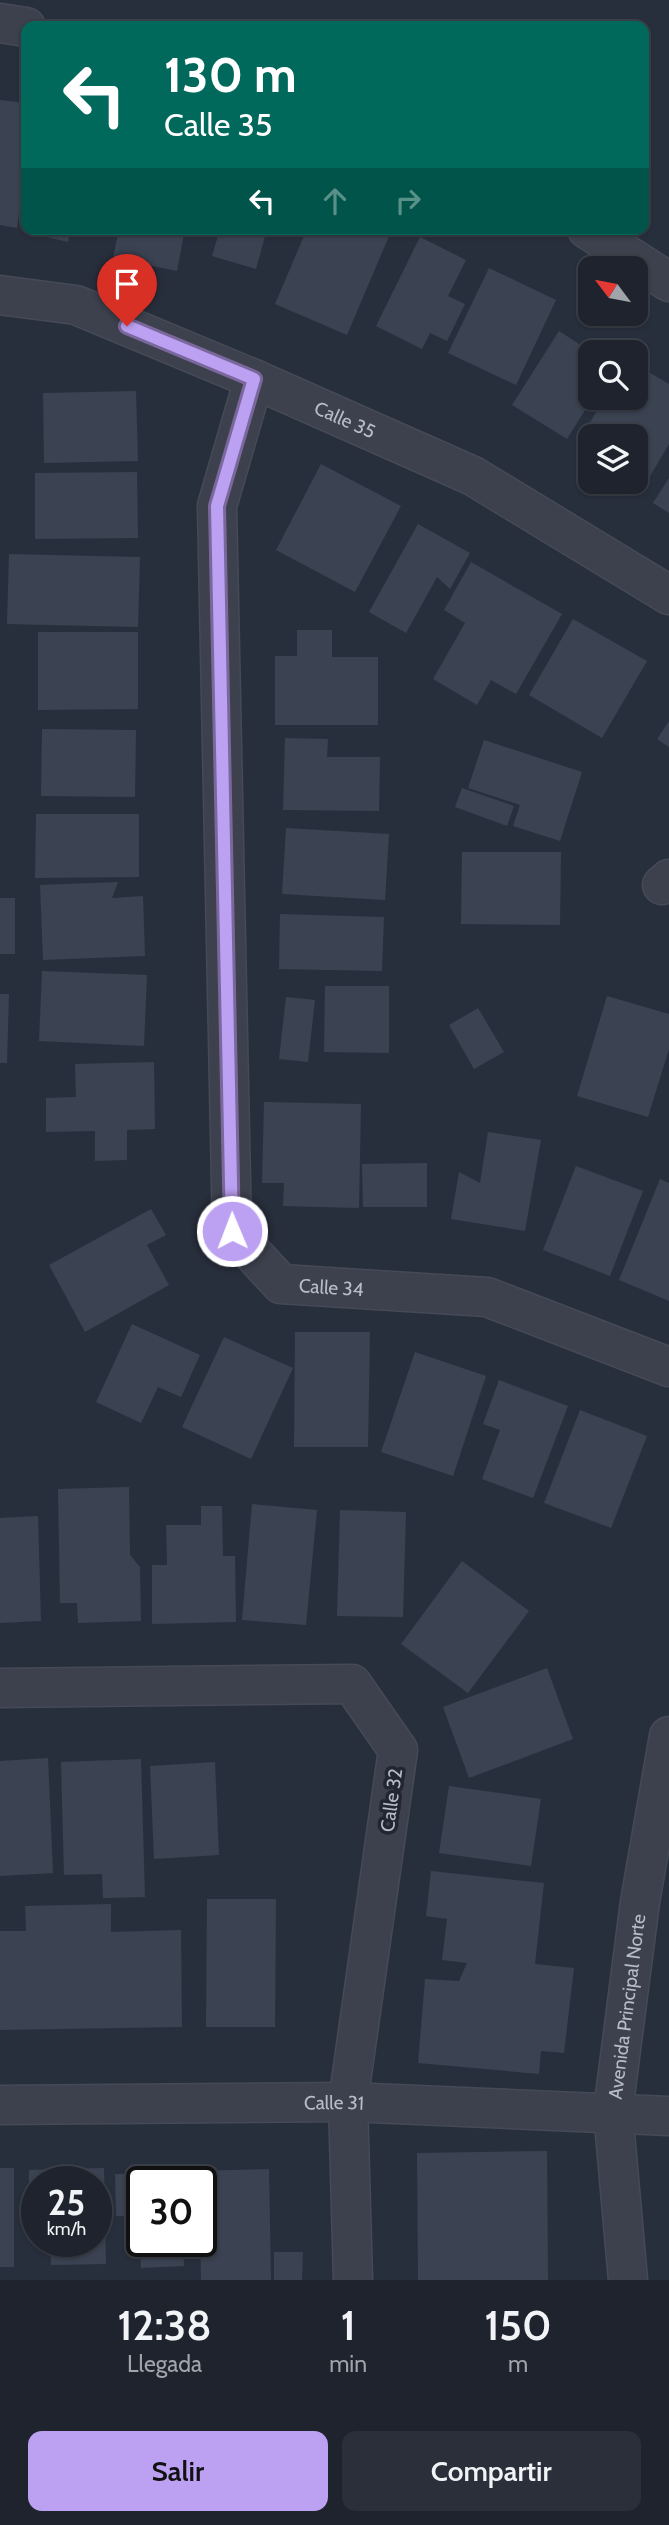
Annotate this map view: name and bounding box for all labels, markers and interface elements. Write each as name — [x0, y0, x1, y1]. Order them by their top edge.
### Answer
text: 130 m — [164, 45, 297, 104]
icon: left — [49, 49, 140, 140]
text: Calle 35 — [164, 105, 272, 144]
icon: left — [243, 182, 281, 220]
icon: ahead — [316, 182, 354, 220]
icon: right — [389, 182, 427, 220]
pin — [97, 254, 157, 326]
north arrow — [578, 256, 648, 326]
map controls — [578, 256, 648, 494]
icon: arrive — [108, 265, 146, 303]
button: search — [578, 340, 648, 410]
street label: Calle 35 — [311, 396, 379, 443]
button: layers — [578, 424, 648, 494]
position arrow — [195, 1194, 269, 1268]
street label: Calle 34 — [298, 1274, 364, 1301]
street label: Calle 32 — [376, 1767, 407, 1833]
street label: Avenida Principal Norte — [604, 1912, 650, 2101]
street label: Calle 31 — [304, 2091, 365, 2115]
speed limit sign: 30 — [126, 2166, 217, 2257]
text: 25 — [48, 2181, 85, 2224]
text: km/h — [47, 2218, 86, 2240]
text: 12:38 — [117, 2299, 212, 2351]
text: 1 — [341, 2299, 356, 2351]
text: 150 — [485, 2299, 552, 2351]
text: Llegada — [127, 2350, 202, 2378]
text: min — [329, 2350, 367, 2378]
text: m — [508, 2350, 528, 2378]
button: Salir — [28, 2431, 328, 2511]
button: Compartir — [342, 2431, 641, 2511]

